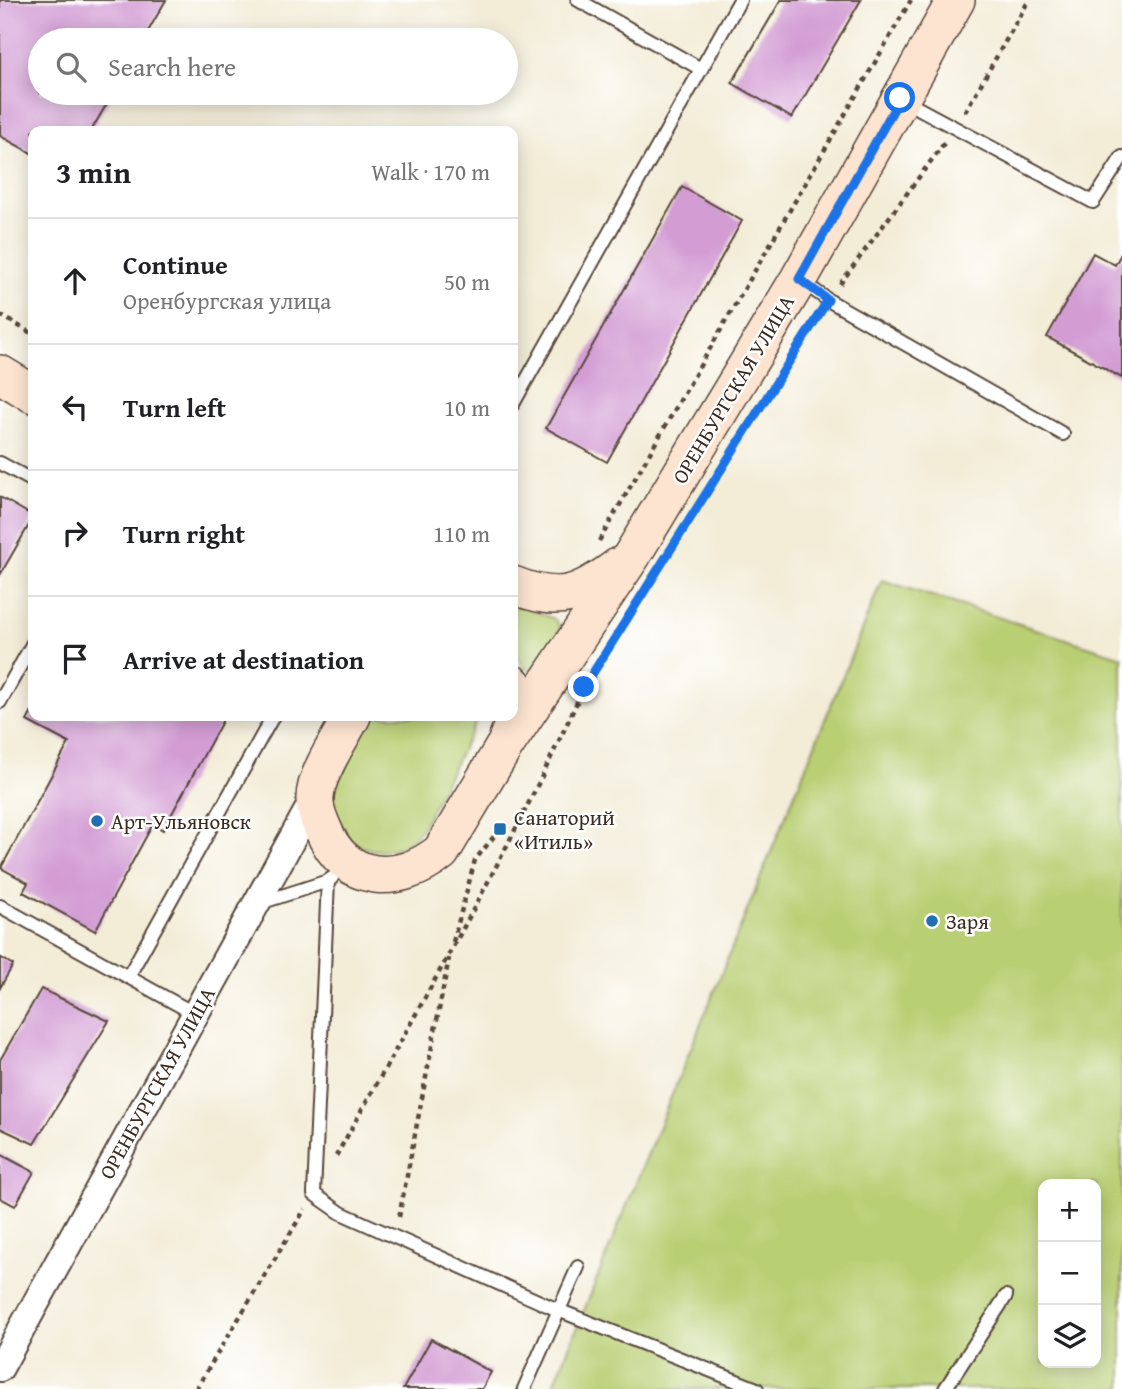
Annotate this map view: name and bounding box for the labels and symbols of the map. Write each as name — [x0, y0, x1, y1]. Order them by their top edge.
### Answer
route start — [884, 82, 915, 113]
street label: ОРЕНБУРГСКАЯ УЛИЦА — [664, 289, 802, 489]
route end — [568, 671, 599, 702]
place label: Санаторий «Итиль» — [514, 802, 615, 857]
place label: Арт-Ульяновск — [111, 806, 251, 837]
marker: Арт-Ульяновск — [89, 813, 105, 829]
marker: Санаторий «Итиль» — [492, 821, 508, 837]
place label: Заря — [946, 906, 989, 937]
marker: Заря — [924, 913, 940, 929]
street label: ОРЕНБУРГСКАЯ УЛИЦА — [91, 981, 223, 1185]

